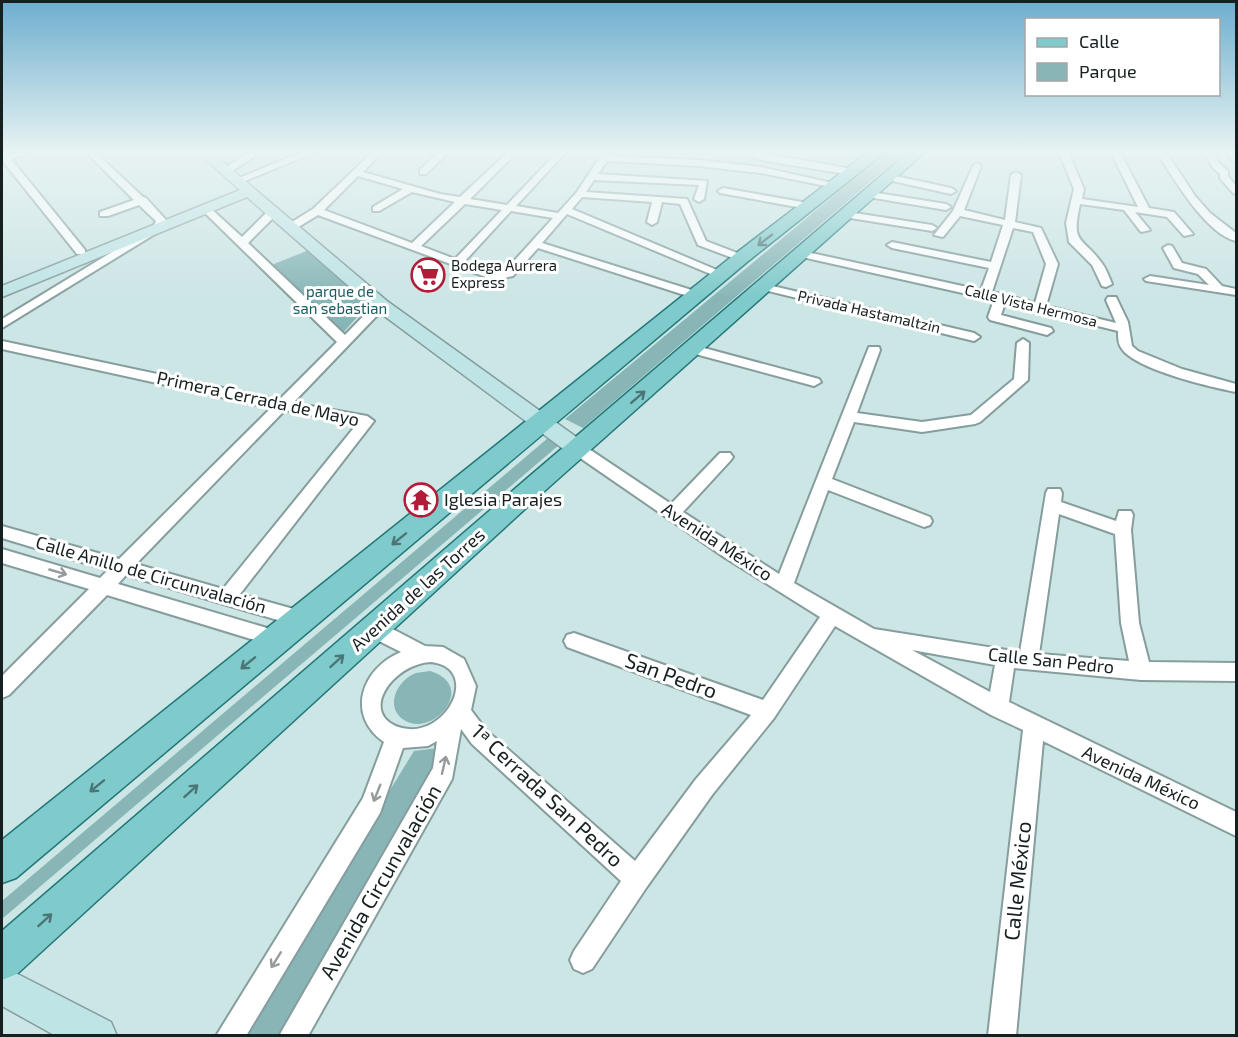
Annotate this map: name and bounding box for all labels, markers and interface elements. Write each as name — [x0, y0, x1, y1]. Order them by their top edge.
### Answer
legend — [1025, 18, 1220, 96]
text: Calle — [1079, 30, 1120, 52]
text: Parque — [1079, 60, 1137, 82]
one-way arrow — [757, 233, 773, 246]
place label: Bodega Aurrera Express — [451, 256, 557, 291]
supermarket icon: Bodega Aurrera Express — [410, 257, 446, 293]
street label: Calle Vista Hermosa — [963, 280, 1099, 330]
park label: parque de san sebastian — [293, 282, 387, 317]
street label: Privada Hastamaltzin — [796, 286, 942, 336]
street label: Primera Cerrada de Mayo — [155, 366, 362, 430]
one-way arrow — [630, 390, 645, 404]
temple icon: Iglesia Parajes — [403, 482, 439, 518]
place label: Iglesia Parajes — [444, 488, 562, 510]
street label: Avenida México — [658, 497, 777, 585]
street label: Avenida de las Torres — [346, 523, 489, 655]
street label: Calle Anillo de Circunvalación — [33, 531, 269, 618]
one-way arrow — [391, 533, 407, 546]
one-way arrow — [48, 567, 67, 578]
street label: Calle San Pedro — [987, 642, 1115, 678]
street label: San Pedro — [622, 646, 721, 703]
one-way arrow — [329, 654, 344, 668]
one-way arrow — [240, 656, 256, 669]
street label: 1ª Cerrada San Pedro — [467, 718, 629, 872]
street label: Avenida México — [1079, 740, 1204, 814]
one-way arrow — [439, 756, 451, 775]
one-way arrow — [90, 779, 105, 793]
street label: Avenida Circunvalación — [314, 780, 446, 983]
one-way arrow — [371, 783, 382, 802]
one-way arrow — [183, 784, 198, 798]
street label: Calle México — [998, 820, 1035, 942]
one-way arrow — [37, 913, 52, 927]
one-way arrow — [270, 951, 282, 968]

